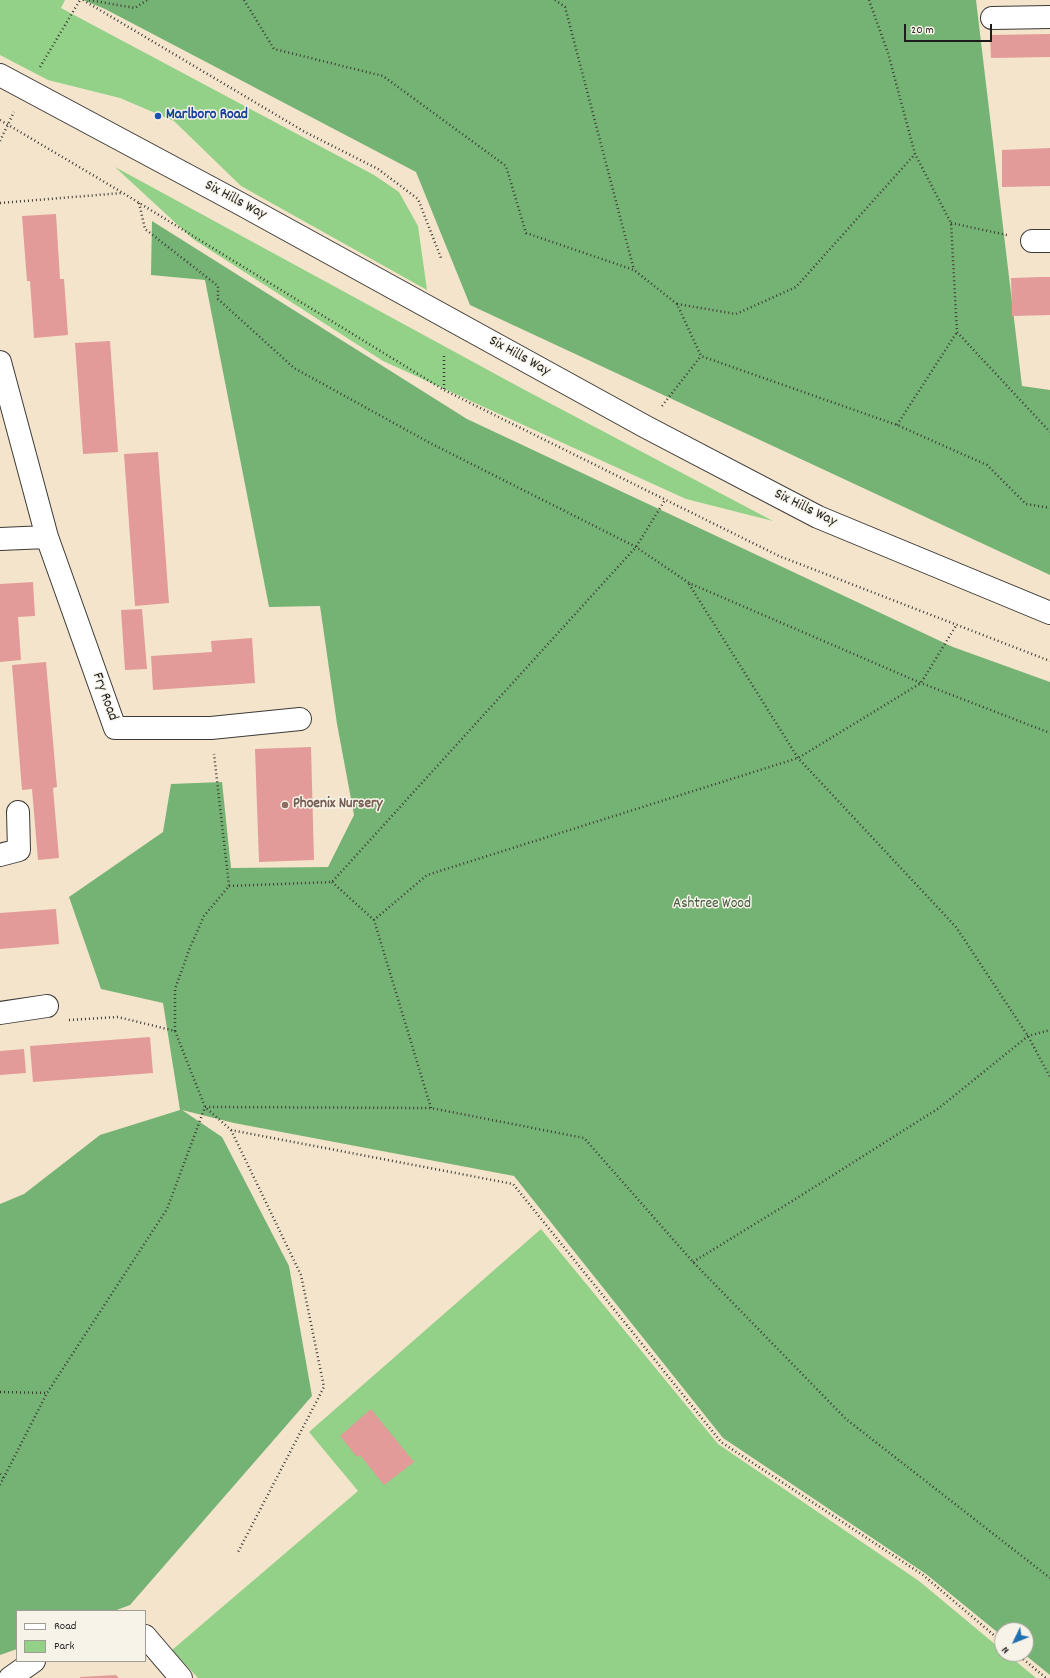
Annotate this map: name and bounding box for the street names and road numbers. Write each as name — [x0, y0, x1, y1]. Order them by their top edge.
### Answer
street label: Six Hills Way — [201, 177, 269, 225]
street label: Six Hills Way — [485, 333, 553, 381]
street label: Six Hills Way — [771, 486, 839, 532]
street label: Fry Road — [87, 671, 121, 723]

